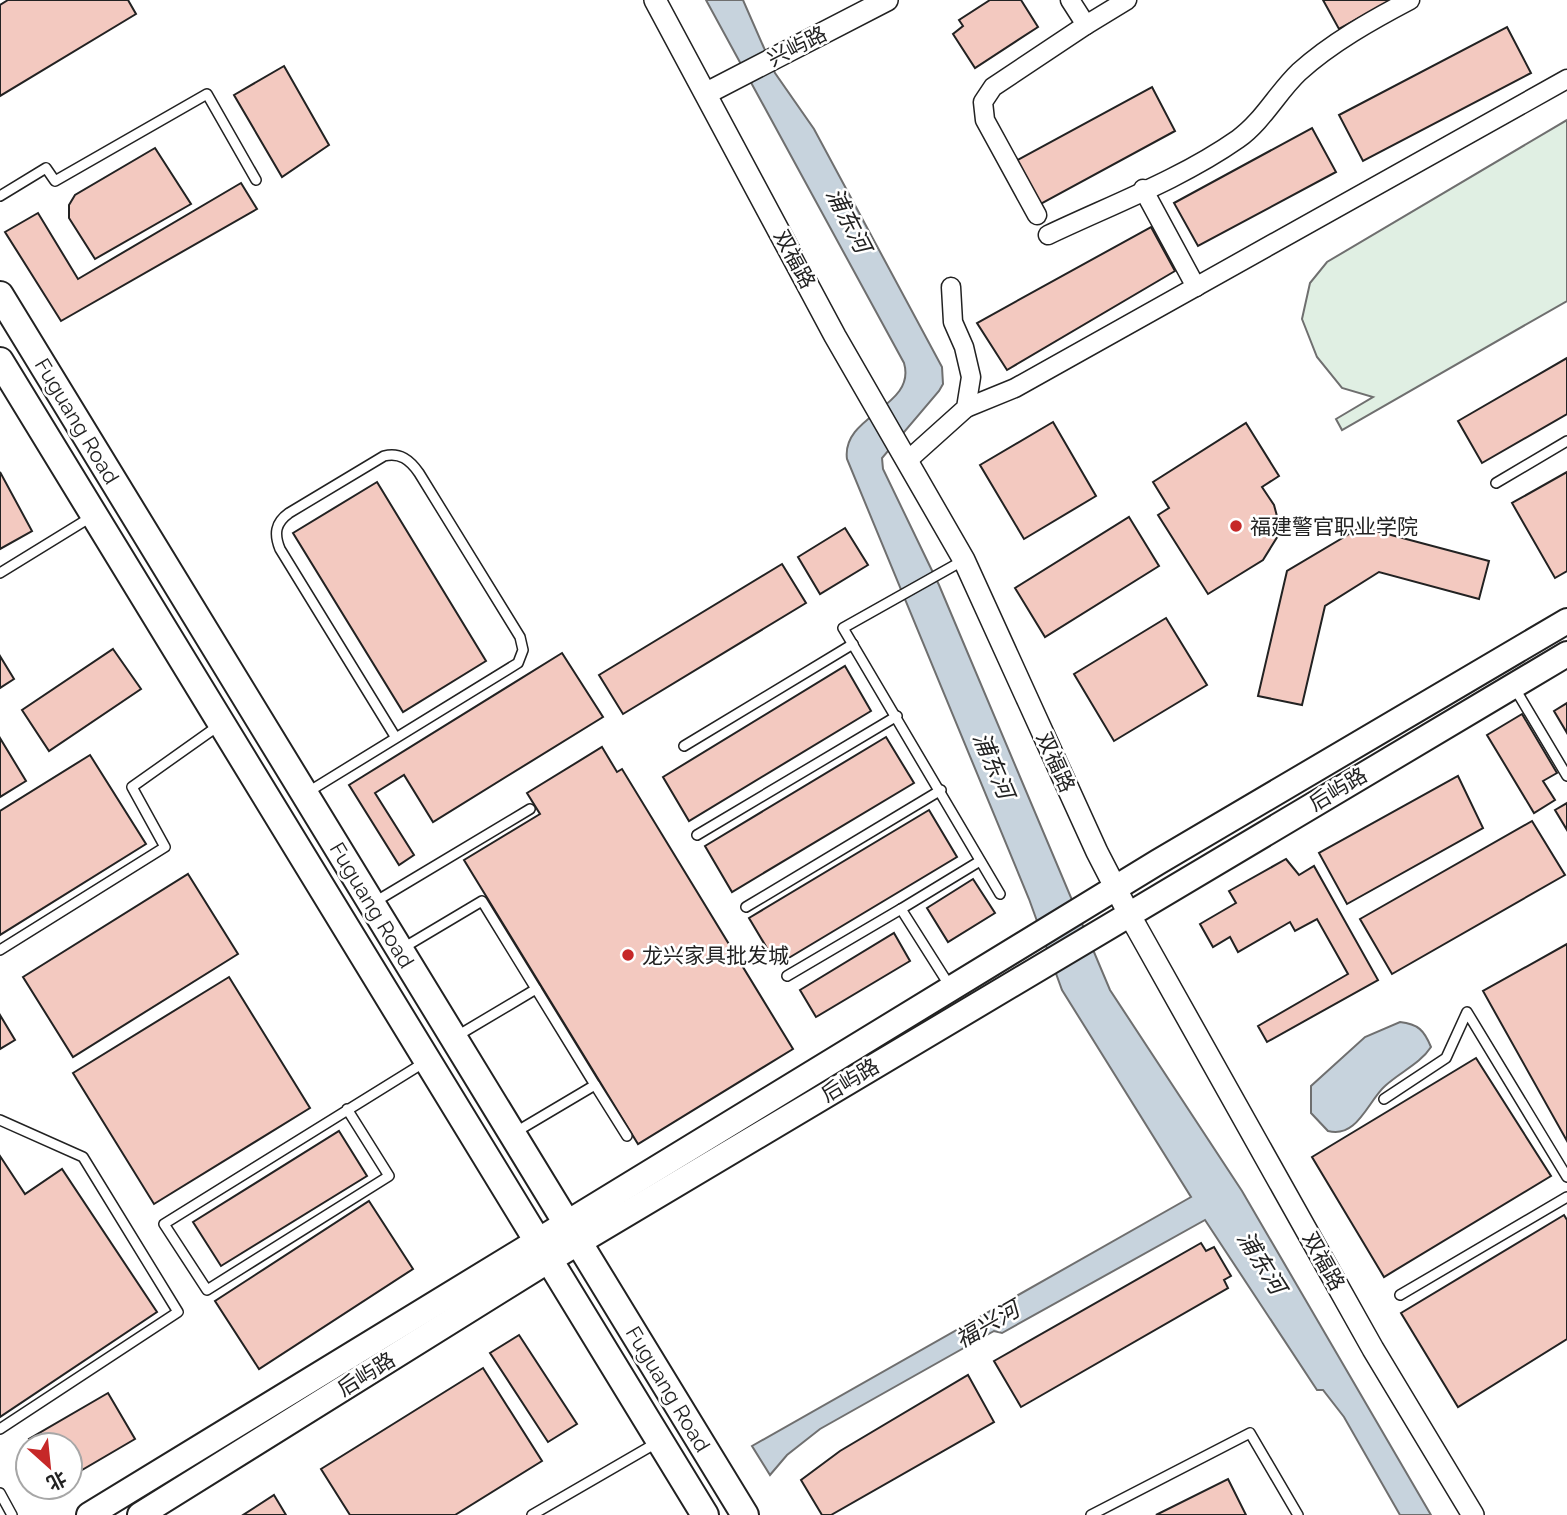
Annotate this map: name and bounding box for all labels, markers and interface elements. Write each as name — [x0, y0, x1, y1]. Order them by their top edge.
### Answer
street label: 兴屿路 — [763, 21, 831, 71]
water label: 浦东河 — [821, 183, 879, 260]
street label: 双福路 — [769, 225, 821, 293]
street label: Fuguang Road — [30, 354, 124, 488]
place label: 福建警官职业学院 — [1250, 514, 1418, 539]
marker: 福建警官职业学院 — [1228, 518, 1244, 534]
water label: 浦东河 — [968, 728, 1021, 806]
street label: 双福路 — [1032, 728, 1080, 796]
street label: 后屿路 — [1305, 762, 1371, 816]
street label: Fuguang Road — [325, 838, 419, 972]
place label: 龙兴家具批发城 — [642, 943, 789, 968]
marker: 龙兴家具批发城 — [620, 947, 636, 963]
street label: 后屿路 — [817, 1053, 883, 1107]
water label: 浦东河 — [1232, 1226, 1294, 1302]
street label: 双福路 — [1298, 1227, 1350, 1295]
water label: 福兴河 — [950, 1293, 1027, 1353]
street label: Fuguang Road — [621, 1322, 715, 1456]
street label: 后屿路 — [333, 1347, 399, 1401]
north arrow — [14, 1431, 84, 1501]
text: 北 — [43, 1467, 70, 1495]

